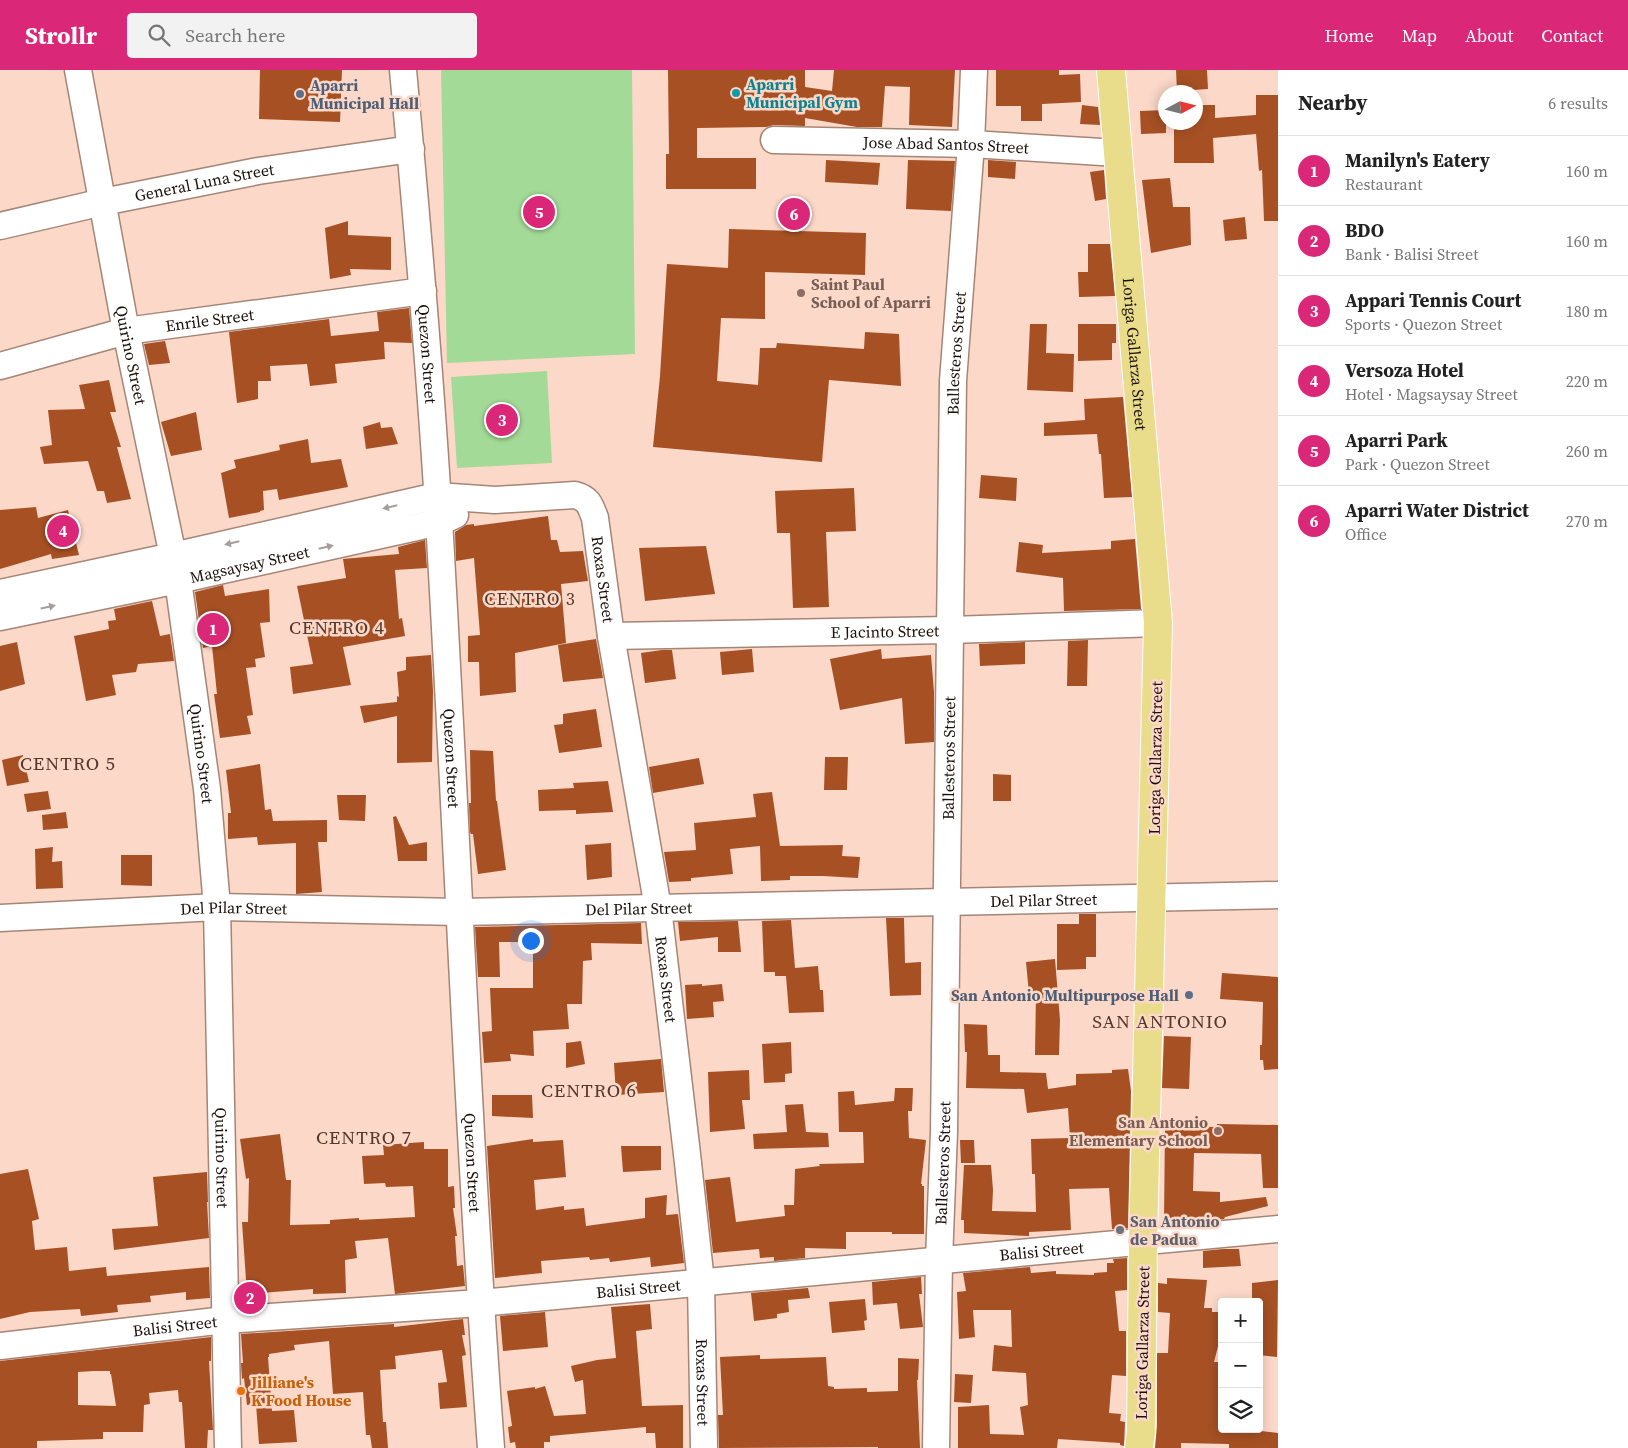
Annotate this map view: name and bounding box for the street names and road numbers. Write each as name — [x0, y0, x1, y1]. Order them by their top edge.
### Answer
street label: Jose Abad Santos Street — [862, 131, 1030, 159]
street label: General Luna Street — [133, 158, 276, 206]
street label: Loriga Gallarza Street — [1118, 276, 1153, 432]
street label: Ballesteros Street — [942, 290, 971, 415]
street label: Enrile Street — [164, 303, 256, 337]
street label: Quezon Street — [413, 303, 442, 405]
street label: Quirino Street — [111, 304, 152, 407]
street label: Roxas Street — [587, 535, 620, 625]
street label: Magsaysay Street — [188, 540, 312, 588]
street label: E Jacinto Street — [831, 619, 940, 643]
street label: Loriga Gallarza Street — [1143, 680, 1167, 835]
street label: Ballesteros Street — [937, 695, 960, 820]
street label: Quirino Street — [184, 702, 219, 805]
street label: Quezon Street — [438, 708, 465, 809]
street label: Del Pilar Street — [990, 888, 1098, 912]
street label: Del Pilar Street — [180, 896, 288, 920]
street label: Del Pilar Street — [585, 896, 693, 920]
street label: Roxas Street — [650, 935, 683, 1025]
street label: Ballesteros Street — [929, 1100, 955, 1225]
street label: Quirino Street — [210, 1107, 234, 1209]
street label: Quezon Street — [459, 1112, 487, 1214]
street label: Balisi Street — [998, 1236, 1085, 1266]
street label: Loriga Gallarza Street — [1130, 1265, 1154, 1420]
street label: Balisi Street — [595, 1273, 682, 1303]
street label: Balisi Street — [132, 1310, 219, 1342]
street label: Roxas Street — [691, 1338, 715, 1427]

